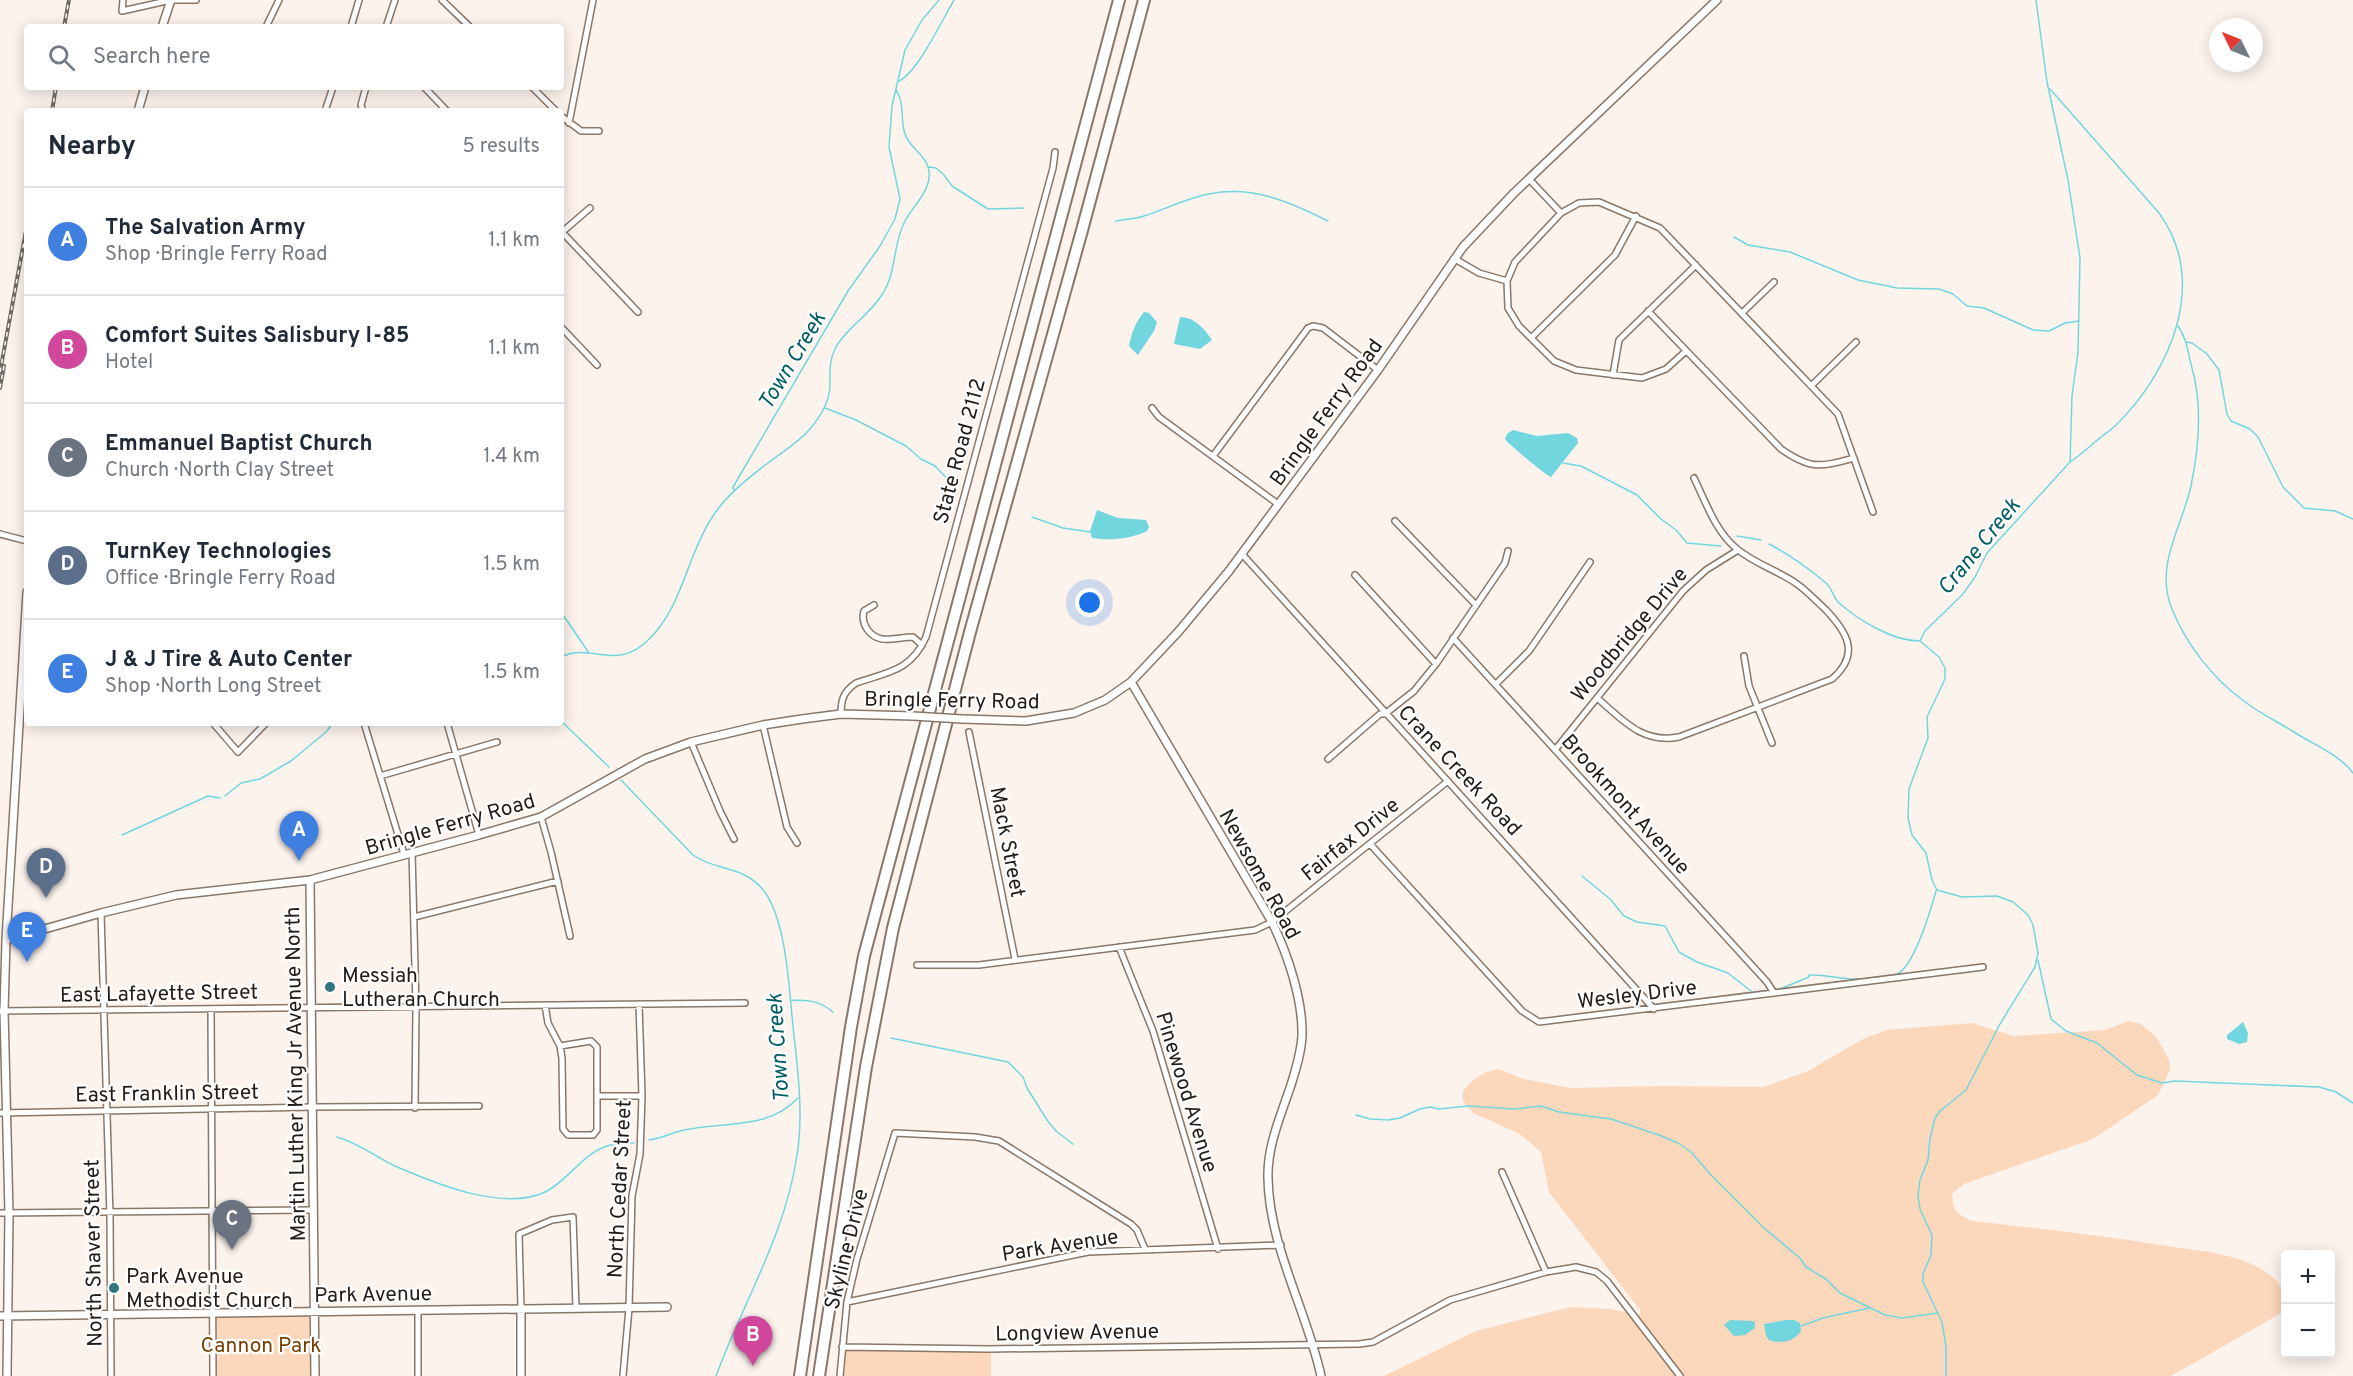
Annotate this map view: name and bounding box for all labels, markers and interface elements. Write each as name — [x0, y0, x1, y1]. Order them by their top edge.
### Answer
north arrow — [2209, 18, 2263, 72]
search box — [24, 24, 564, 90]
icon: search — [45, 41, 78, 74]
text: Search here — [93, 44, 211, 71]
text: Nearby — [48, 131, 136, 164]
text: 5 results — [463, 134, 540, 160]
text: The Salvation Army — [105, 215, 306, 242]
text: A — [60, 228, 75, 254]
text: 1.1 km — [488, 228, 540, 254]
text: Shop · Bringle Ferry Road — [105, 242, 328, 268]
water label: Town Creek — [753, 307, 833, 415]
text: Comfort Suites Salisbury I-85 — [105, 323, 410, 350]
street label: Bringle Ferry Road — [1265, 334, 1390, 492]
text: B — [61, 336, 74, 362]
text: 1.1 km — [488, 336, 540, 362]
text: Hotel — [105, 350, 153, 376]
street label: State Road 2112 — [928, 376, 993, 527]
text: Emmanuel Baptist Church — [105, 431, 373, 458]
text: C — [61, 444, 74, 470]
text: 1.4 km — [483, 444, 540, 470]
text: Church · North Clay Street — [105, 458, 334, 484]
water label: Crane Creek — [1933, 493, 2028, 601]
text: TurnKey Technologies — [105, 539, 332, 566]
text: D — [60, 552, 75, 578]
text: 1.5 km — [483, 552, 540, 578]
street label: Woodbridge Drive — [1566, 562, 1694, 708]
text: Office · Bringle Ferry Road — [105, 566, 336, 592]
your location — [1075, 588, 1104, 617]
text: J & J Tire & Auto Center — [105, 647, 352, 674]
text: E — [61, 660, 74, 686]
text: 1.5 km — [483, 660, 540, 686]
text: Shop · North Long Street — [105, 674, 322, 700]
street label: Bringle Ferry Road — [864, 686, 1040, 717]
street label: Crane Creek Road — [1391, 700, 1527, 842]
street label: Brookmont Avenue — [1555, 729, 1695, 881]
street label: Mack Street — [983, 785, 1030, 900]
street label: Bringle Ferry Road — [362, 788, 539, 863]
street label: Fairfax Drive — [1296, 792, 1406, 888]
street label: Newsome Road — [1212, 805, 1306, 945]
pin: A — [280, 812, 318, 861]
pin: D — [26, 848, 66, 898]
street label: Martin Luther King Jr Avenue North — [280, 906, 313, 1242]
pin: E — [8, 912, 46, 962]
place label: Messiah Lutheran Church — [342, 963, 500, 1014]
street label: Wesley Drive — [1576, 975, 1699, 1016]
street label: East Lafayette Street — [60, 979, 258, 1010]
marker: Messiah Lutheran Church — [323, 980, 337, 994]
water label: Town Creek — [762, 991, 797, 1103]
street label: Pinewood Avenue — [1148, 1009, 1223, 1176]
street label: East Franklin Street — [75, 1079, 259, 1110]
street label: North Cedar Street — [602, 1099, 639, 1279]
street label: North Shaver Street — [79, 1159, 110, 1347]
street label: Skyline Drive — [819, 1186, 875, 1313]
pin: C — [212, 1200, 252, 1250]
street label: Park Avenue — [1000, 1224, 1120, 1269]
map controls — [2281, 1250, 2335, 1358]
button: + — [2281, 1250, 2335, 1304]
place label: Park Avenue Methodist Church — [126, 1264, 293, 1315]
marker: Park Avenue Methodist Church — [107, 1281, 121, 1295]
street label: Park Avenue — [314, 1281, 432, 1310]
button: − — [2281, 1304, 2335, 1358]
pin: B — [734, 1316, 772, 1366]
street label: Longview Avenue — [995, 1319, 1159, 1348]
park label: Cannon Park — [201, 1333, 321, 1360]

